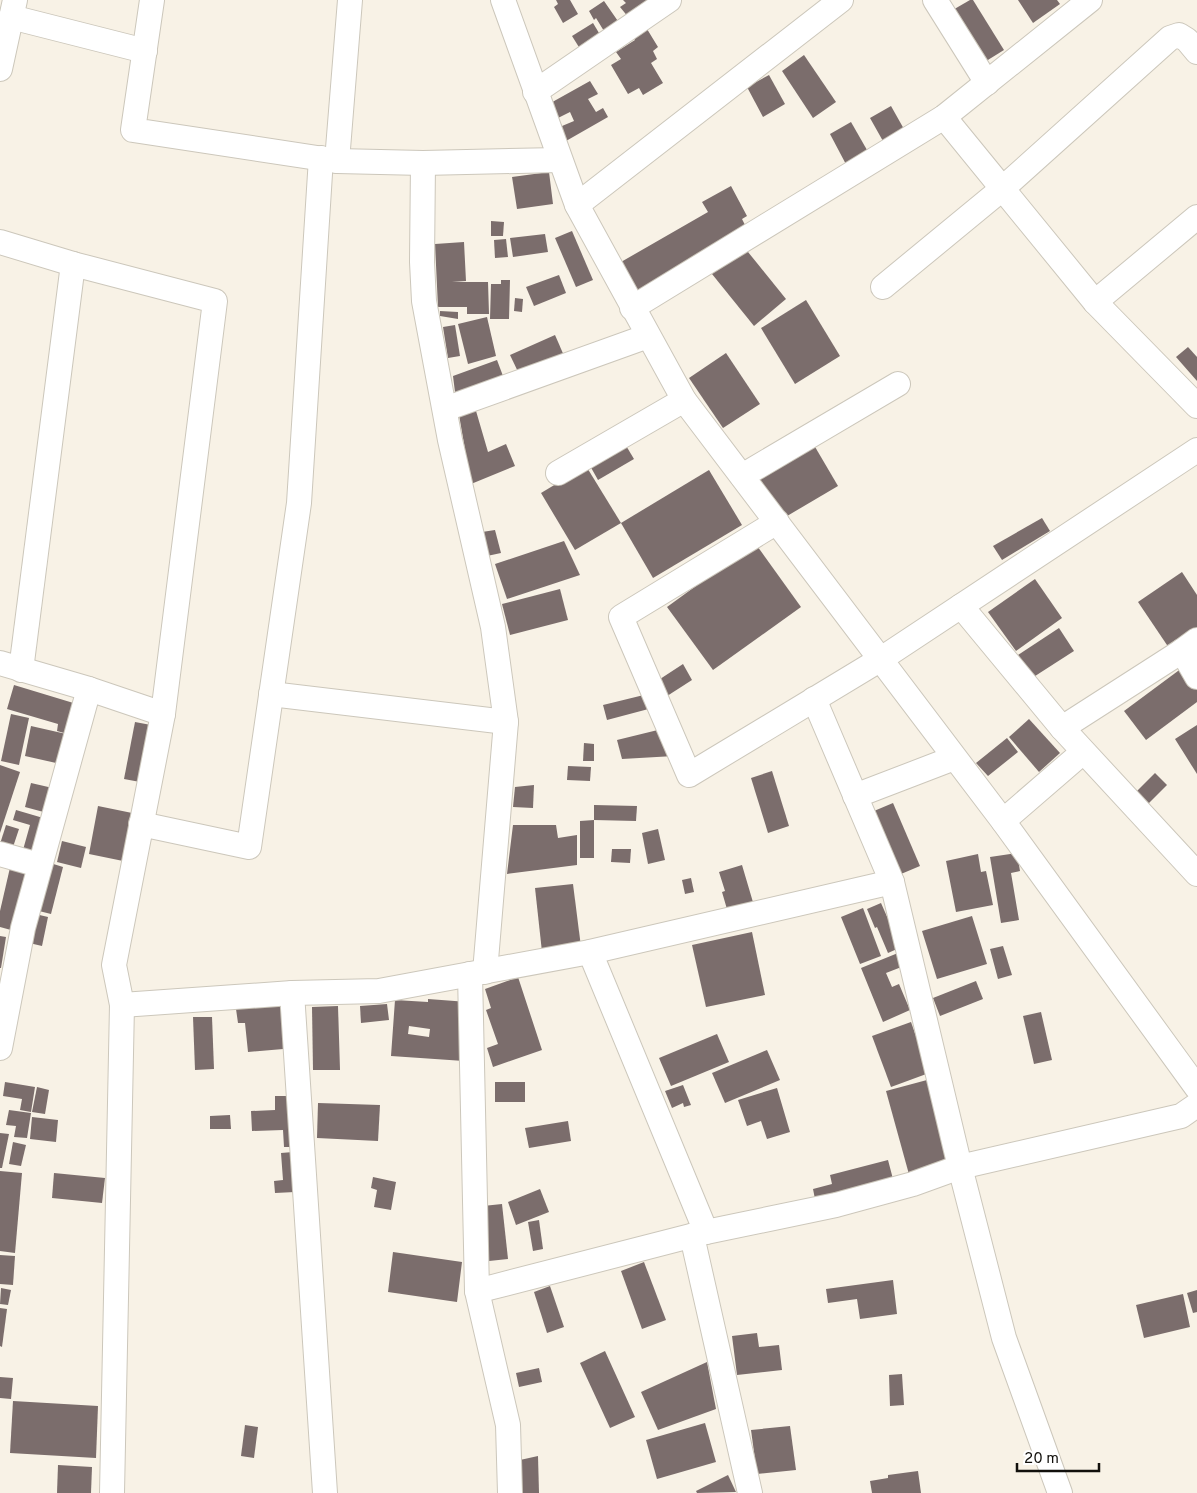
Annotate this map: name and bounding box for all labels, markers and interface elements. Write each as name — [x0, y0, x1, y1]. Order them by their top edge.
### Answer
scale bar — [1017, 1440, 1100, 1472]
text: 20 m — [1024, 1450, 1059, 1469]

